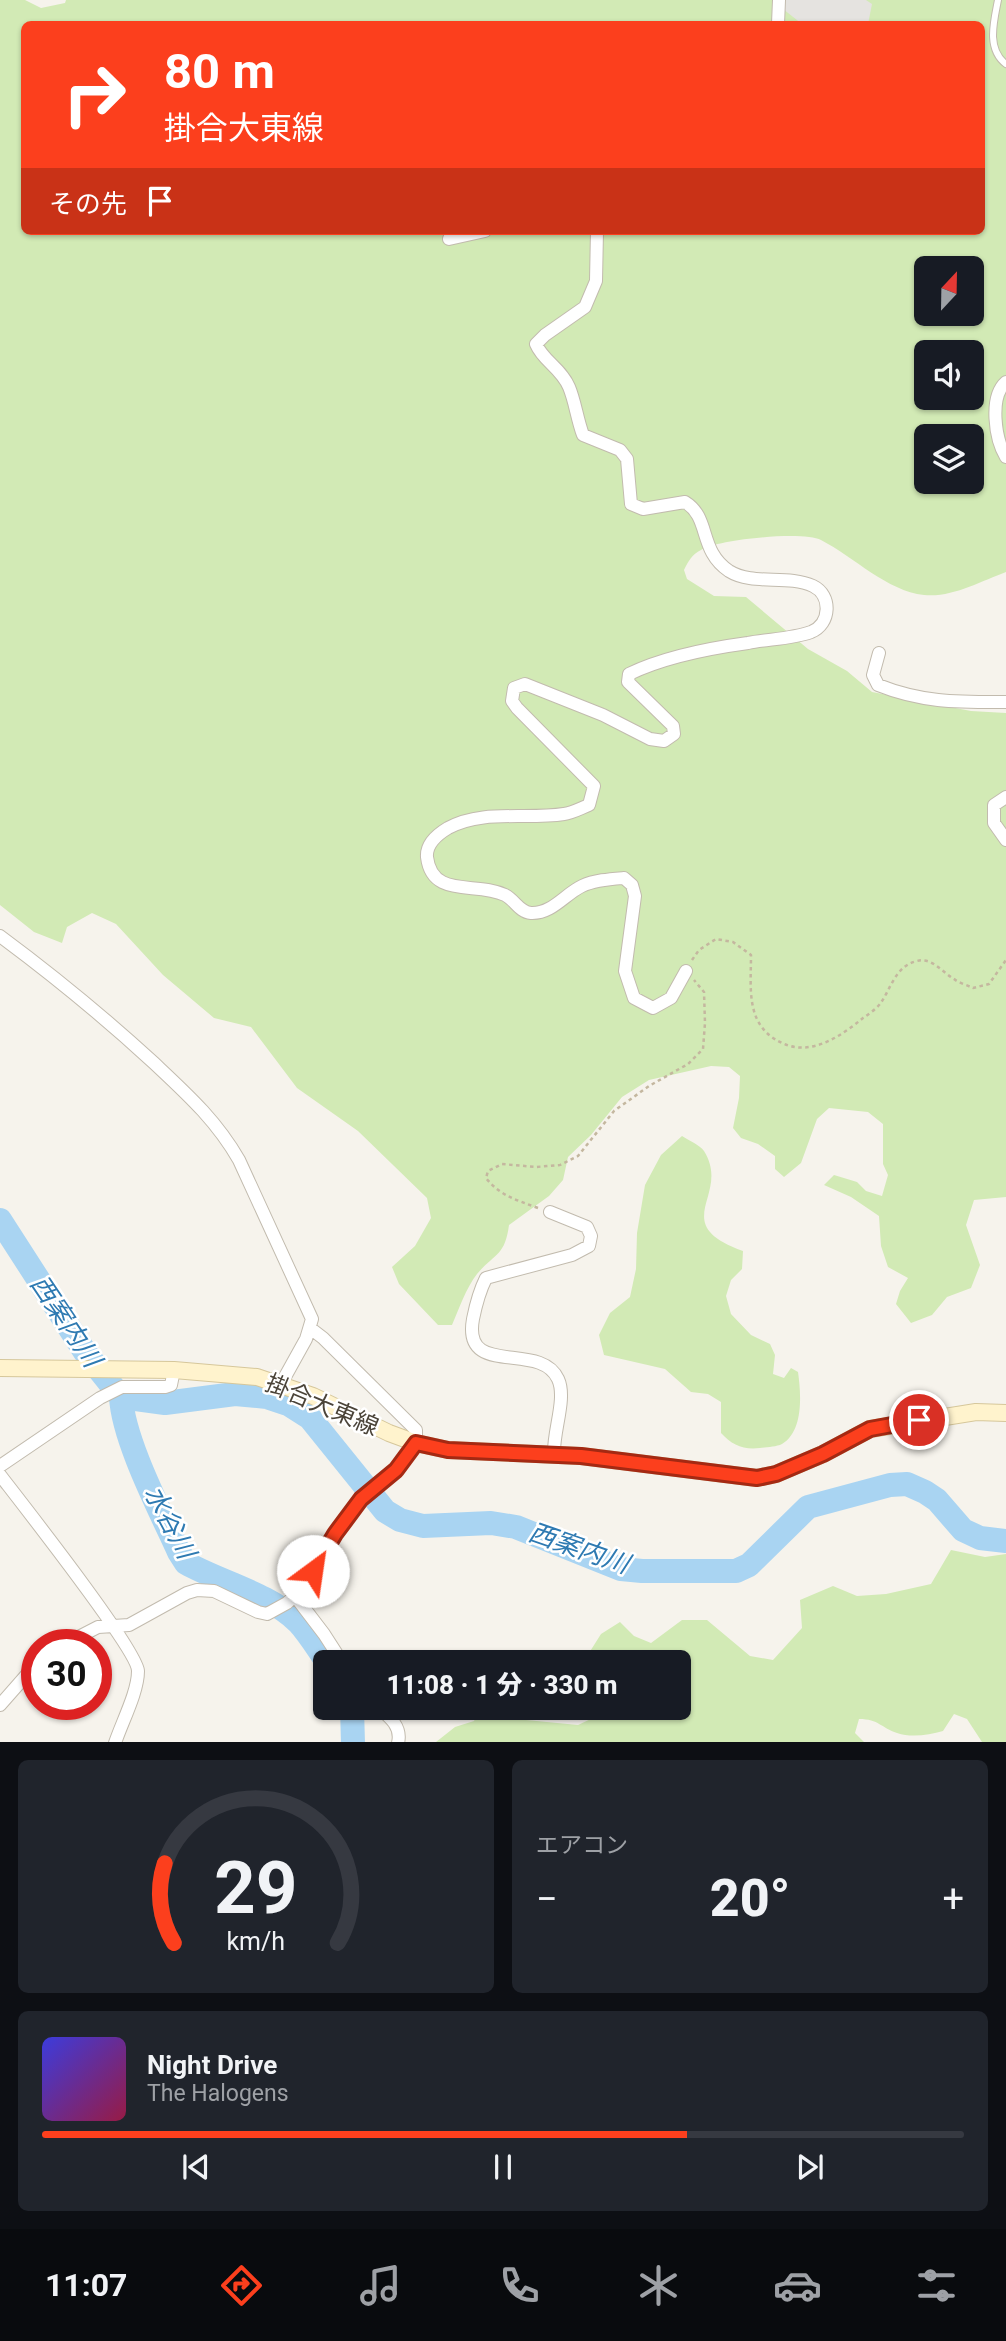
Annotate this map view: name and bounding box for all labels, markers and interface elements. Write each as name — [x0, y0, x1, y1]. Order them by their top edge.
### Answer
text: 80 m — [164, 43, 275, 100]
icon: right — [49, 49, 140, 140]
text: 掛合大東線 — [164, 109, 324, 147]
icon: arrive — [141, 182, 179, 220]
text: その先 — [49, 189, 127, 219]
north arrow — [914, 256, 984, 326]
map controls — [914, 256, 984, 494]
button: sound — [914, 340, 984, 410]
button: layers — [914, 424, 984, 494]
water label: 西案内川 — [24, 1269, 109, 1375]
street label: 掛合大東線 — [261, 1369, 383, 1441]
pin — [889, 1390, 949, 1450]
icon: arrive — [900, 1401, 938, 1439]
water label: 水谷川 — [138, 1481, 203, 1566]
water label: 西案内川 — [525, 1517, 636, 1580]
position arrow — [276, 1534, 350, 1608]
speed limit sign: 30 — [21, 1629, 112, 1720]
text: 11:08 · 1 分 · 330 m — [386, 1670, 618, 1700]
text: エアコン — [536, 1832, 628, 1859]
text: 29 — [214, 1845, 298, 1931]
text: 20° — [710, 1868, 790, 1929]
text: − — [536, 1877, 558, 1921]
text: + — [942, 1877, 964, 1921]
text: km/h — [227, 1926, 285, 1955]
text: Night Drive — [147, 2050, 277, 2080]
text: The Halogens — [147, 2080, 289, 2107]
icon: previous — [177, 2148, 215, 2186]
icon: pause — [484, 2148, 522, 2186]
icon: next — [791, 2148, 829, 2186]
icon: directions — [217, 2261, 266, 2310]
icon: music — [356, 2261, 405, 2310]
icon: phone — [495, 2261, 544, 2310]
icon: climate — [634, 2261, 683, 2310]
icon: car — [773, 2261, 822, 2310]
icon: filters — [912, 2261, 961, 2310]
text: 11:07 — [45, 2266, 127, 2304]

